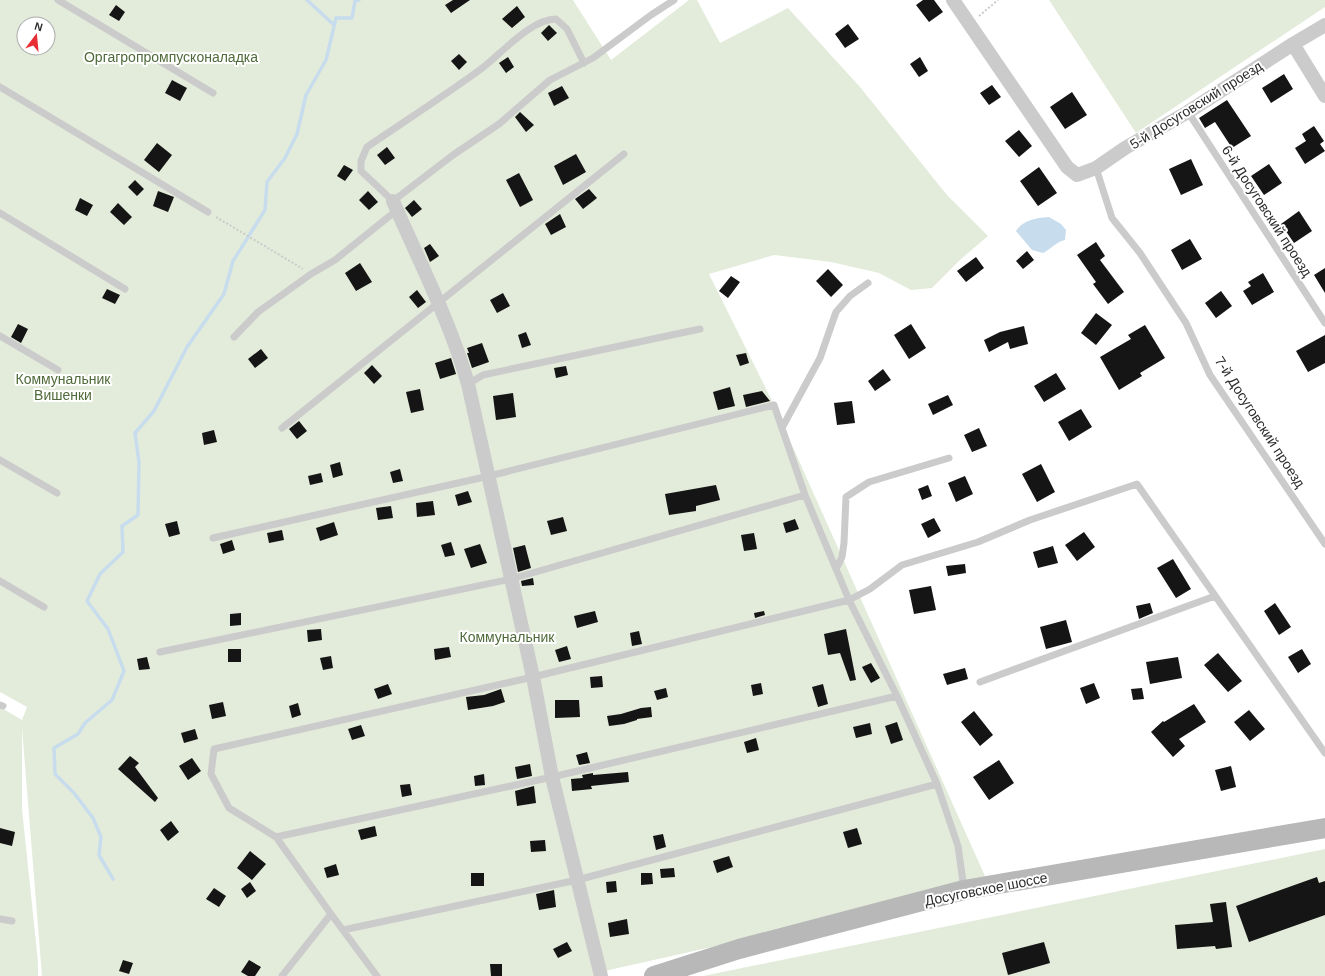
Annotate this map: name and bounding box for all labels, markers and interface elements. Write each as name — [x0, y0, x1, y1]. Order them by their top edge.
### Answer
north arrow — [16, 16, 56, 56]
text: N — [33, 20, 44, 33]
park label: Оргагропромпусконаладка — [84, 49, 258, 65]
street label: 5-й Досуговский проезд — [1127, 58, 1265, 152]
street label: 6-й Досуговский проезд — [1219, 142, 1315, 280]
street label: 7-й Досуговский проезд — [1212, 353, 1308, 491]
park label: Коммунальник Вишенки — [15, 371, 111, 403]
park label: Коммунальник — [459, 629, 555, 645]
street label: Досуговское шоссе — [923, 869, 1049, 909]

